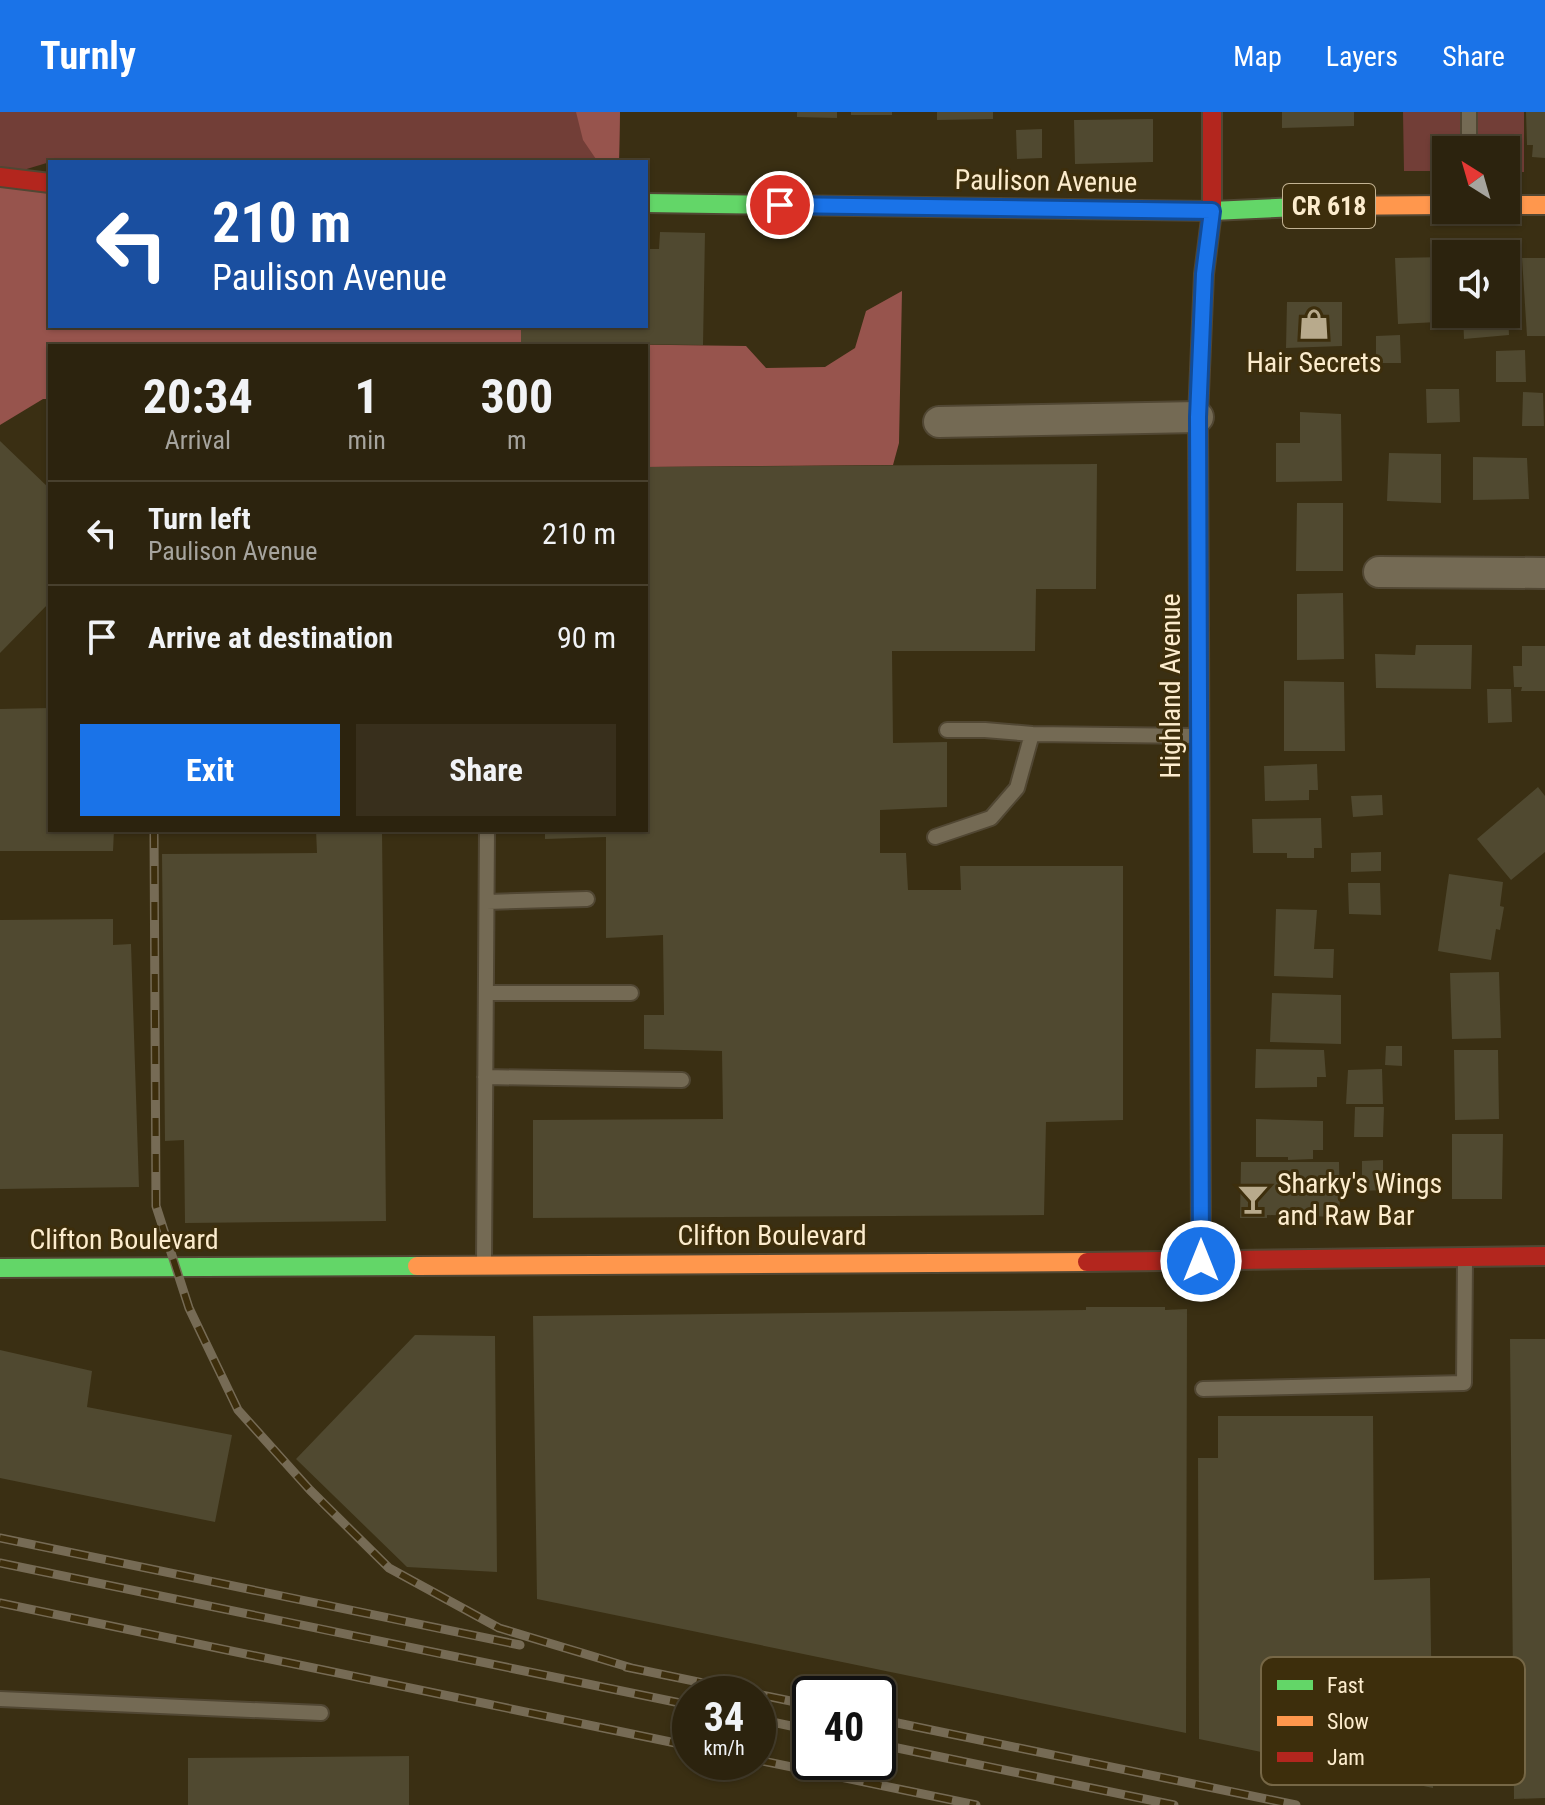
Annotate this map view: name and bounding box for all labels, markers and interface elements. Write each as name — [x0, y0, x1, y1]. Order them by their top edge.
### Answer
text: Turnly — [40, 34, 136, 78]
text: Map — [1233, 40, 1282, 73]
text: Layers — [1326, 40, 1398, 73]
text: Share — [1442, 40, 1505, 73]
north arrow — [1432, 136, 1520, 224]
map controls — [1432, 136, 1520, 328]
street label: Paulison Avenue — [954, 163, 1138, 199]
pin — [746, 171, 814, 239]
icon: arrive — [758, 183, 802, 227]
road number: CR 618 — [1283, 184, 1375, 228]
text: 210 m — [212, 190, 351, 256]
icon: left — [80, 192, 184, 296]
button: sound — [1432, 240, 1520, 328]
text: Paulison Avenue — [212, 257, 447, 299]
shop icon: Hair Secrets — [1297, 307, 1331, 341]
place label: Hair Secrets — [1246, 346, 1382, 379]
text: 20:34 — [143, 368, 253, 425]
text: 1 — [355, 368, 379, 425]
text: 300 — [480, 368, 553, 425]
text: Arrival — [165, 425, 231, 455]
text: min — [348, 425, 386, 455]
text: m — [507, 425, 527, 455]
text: Turn left — [148, 501, 251, 536]
icon: left — [80, 511, 124, 555]
text: 210 m — [542, 516, 616, 551]
text: Paulison Avenue — [148, 536, 318, 566]
street label: Highland Avenue — [1154, 593, 1187, 779]
icon: arrive — [80, 615, 124, 659]
text: Arrive at destination — [148, 620, 393, 655]
text: 90 m — [557, 620, 616, 655]
button: Exit — [80, 724, 340, 816]
button: Share — [356, 724, 616, 816]
place label: Sharky's Wings and Raw Bar — [1277, 1167, 1442, 1232]
bar icon: Sharky's Wings and Raw Bar — [1236, 1182, 1270, 1216]
street label: Clifton Boulevard — [677, 1219, 867, 1252]
position arrow — [1159, 1219, 1243, 1303]
street label: Clifton Boulevard — [29, 1223, 219, 1256]
legend — [1261, 1657, 1525, 1785]
text: Fast — [1327, 1673, 1364, 1698]
speed limit sign: 40 — [792, 1676, 896, 1780]
text: 34 — [704, 1694, 744, 1741]
text: Slow — [1327, 1709, 1369, 1734]
text: km/h — [703, 1736, 745, 1760]
text: Jam — [1327, 1745, 1365, 1770]

